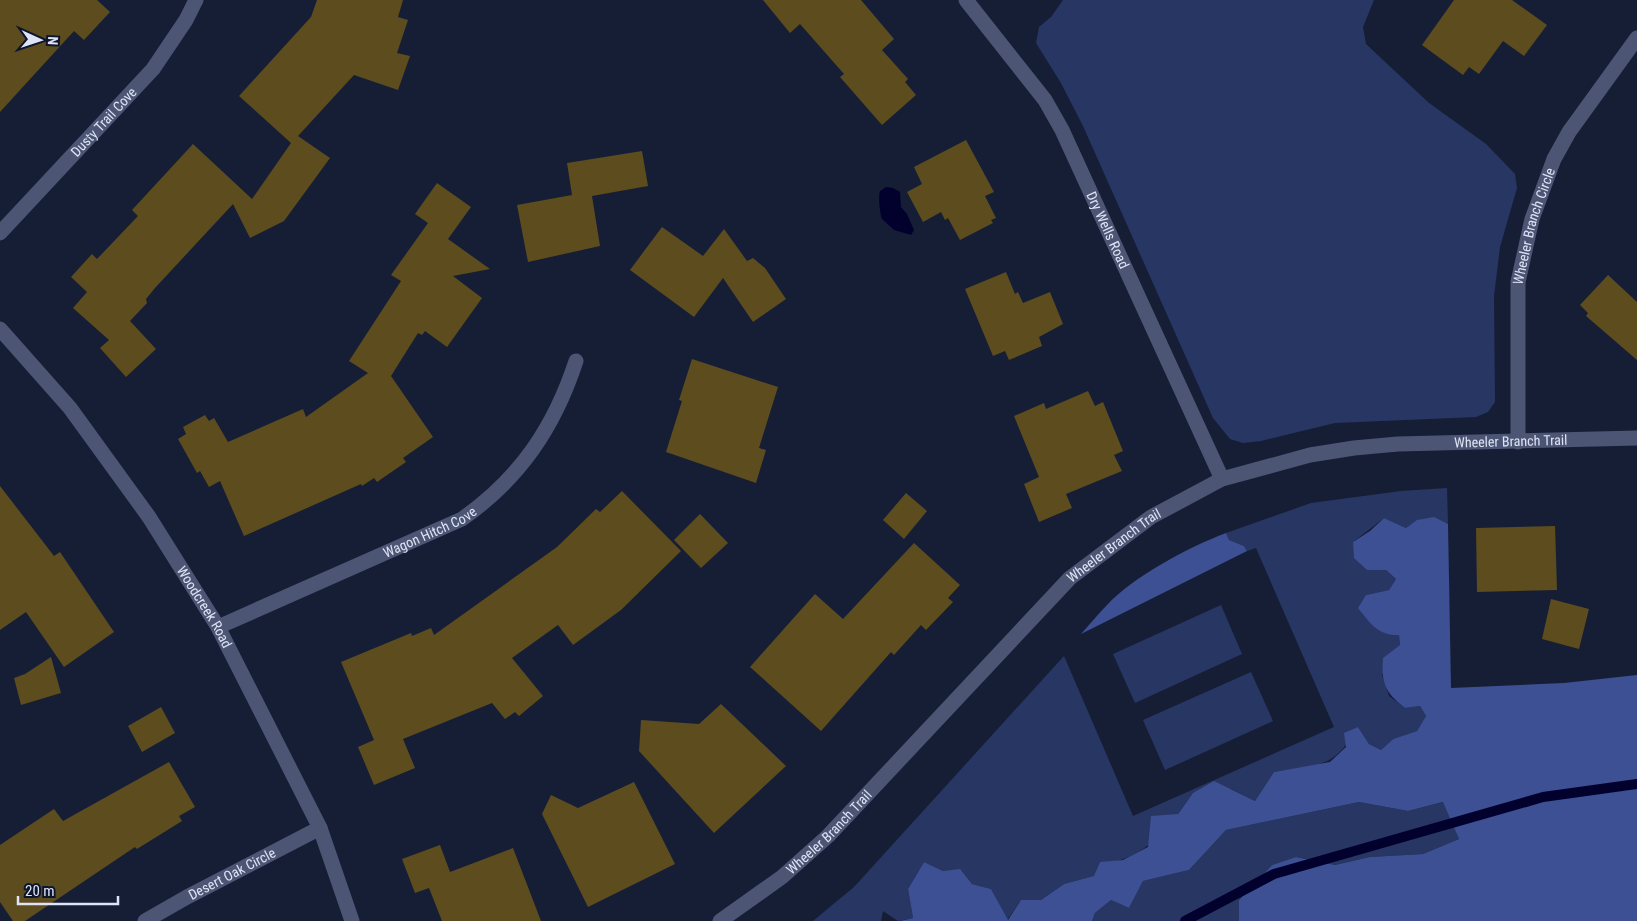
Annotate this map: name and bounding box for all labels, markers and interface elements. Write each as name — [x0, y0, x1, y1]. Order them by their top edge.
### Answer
north arrow — [15, 15, 65, 65]
text: N — [45, 36, 61, 45]
street label: Dusty Trail Cove — [68, 84, 140, 160]
street label: Wheeler Branch Circle — [1510, 165, 1558, 286]
street label: Dry Wells Road — [1083, 189, 1132, 271]
street label: Wheeler Branch Trail — [1454, 432, 1567, 451]
street label: Wagon Hitch Cove — [381, 503, 480, 561]
street label: Wheeler Branch Trail — [1064, 505, 1163, 586]
street label: Woodcreek Road — [174, 563, 235, 651]
street label: Wheeler Branch Trail — [783, 787, 875, 877]
street label: Desert Oak Circle — [186, 844, 278, 903]
scale bar — [18, 874, 118, 906]
text: 20 m — [25, 882, 55, 900]

